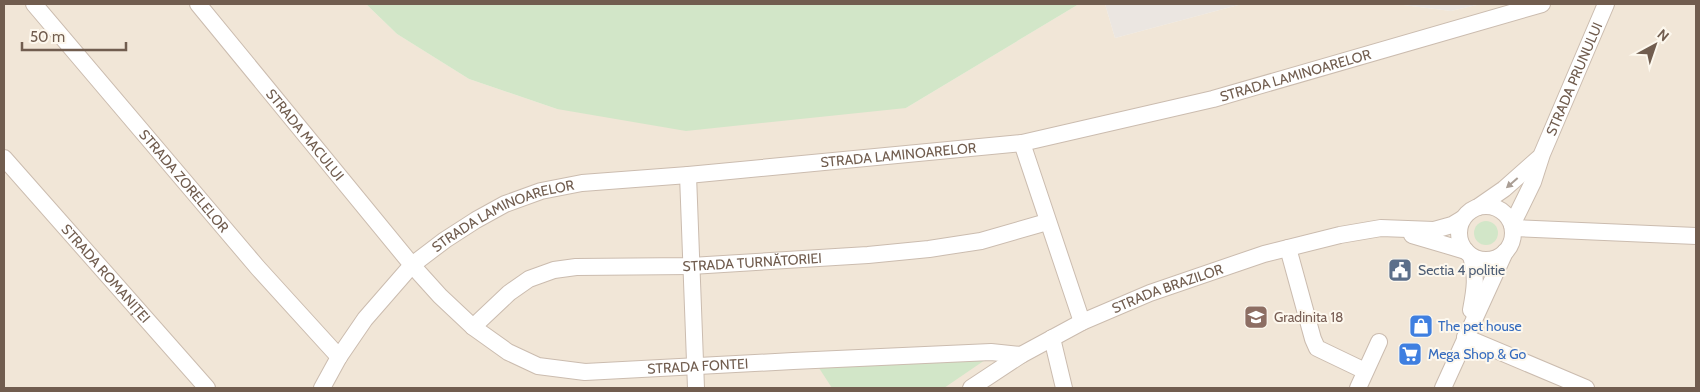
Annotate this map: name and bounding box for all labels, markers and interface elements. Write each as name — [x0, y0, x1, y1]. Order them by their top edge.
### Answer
street label: STRADA PRUNULUI — [1542, 19, 1606, 138]
scale bar — [22, 20, 126, 52]
north arrow — [1630, 20, 1680, 70]
text: N — [1654, 25, 1673, 45]
text: 50 m — [30, 28, 65, 46]
street label: STRADA LAMINOARELOR — [1218, 45, 1373, 106]
street label: STRADA MACULUI — [262, 85, 348, 184]
street label: STRADA ZORELELOR — [135, 126, 233, 237]
street label: STRADA LAMINOARELOR — [820, 138, 977, 171]
street label: STRADA LAMINOARELOR — [428, 176, 576, 256]
one-way arrow — [1506, 177, 1518, 188]
street label: STRADA ROMANIȚEI — [57, 220, 154, 327]
street label: STRADA TURNĂTORIEI — [682, 249, 822, 275]
public building icon: Sectia 4 politie — [1387, 257, 1413, 283]
street label: STRADA BRAZILOR — [1109, 260, 1226, 317]
place label: Sectia 4 politie — [1418, 261, 1505, 279]
school or university icon: Gradinita 18 — [1243, 304, 1269, 330]
place label: Gradinita 18 — [1274, 308, 1344, 326]
shop icon: The pet house — [1408, 313, 1434, 339]
place label: The pet house — [1438, 317, 1522, 335]
supermarket icon: Mega Shop & Go — [1397, 341, 1423, 367]
place label: Mega Shop & Go — [1428, 345, 1527, 363]
street label: STRADA FONTEI — [647, 354, 749, 378]

